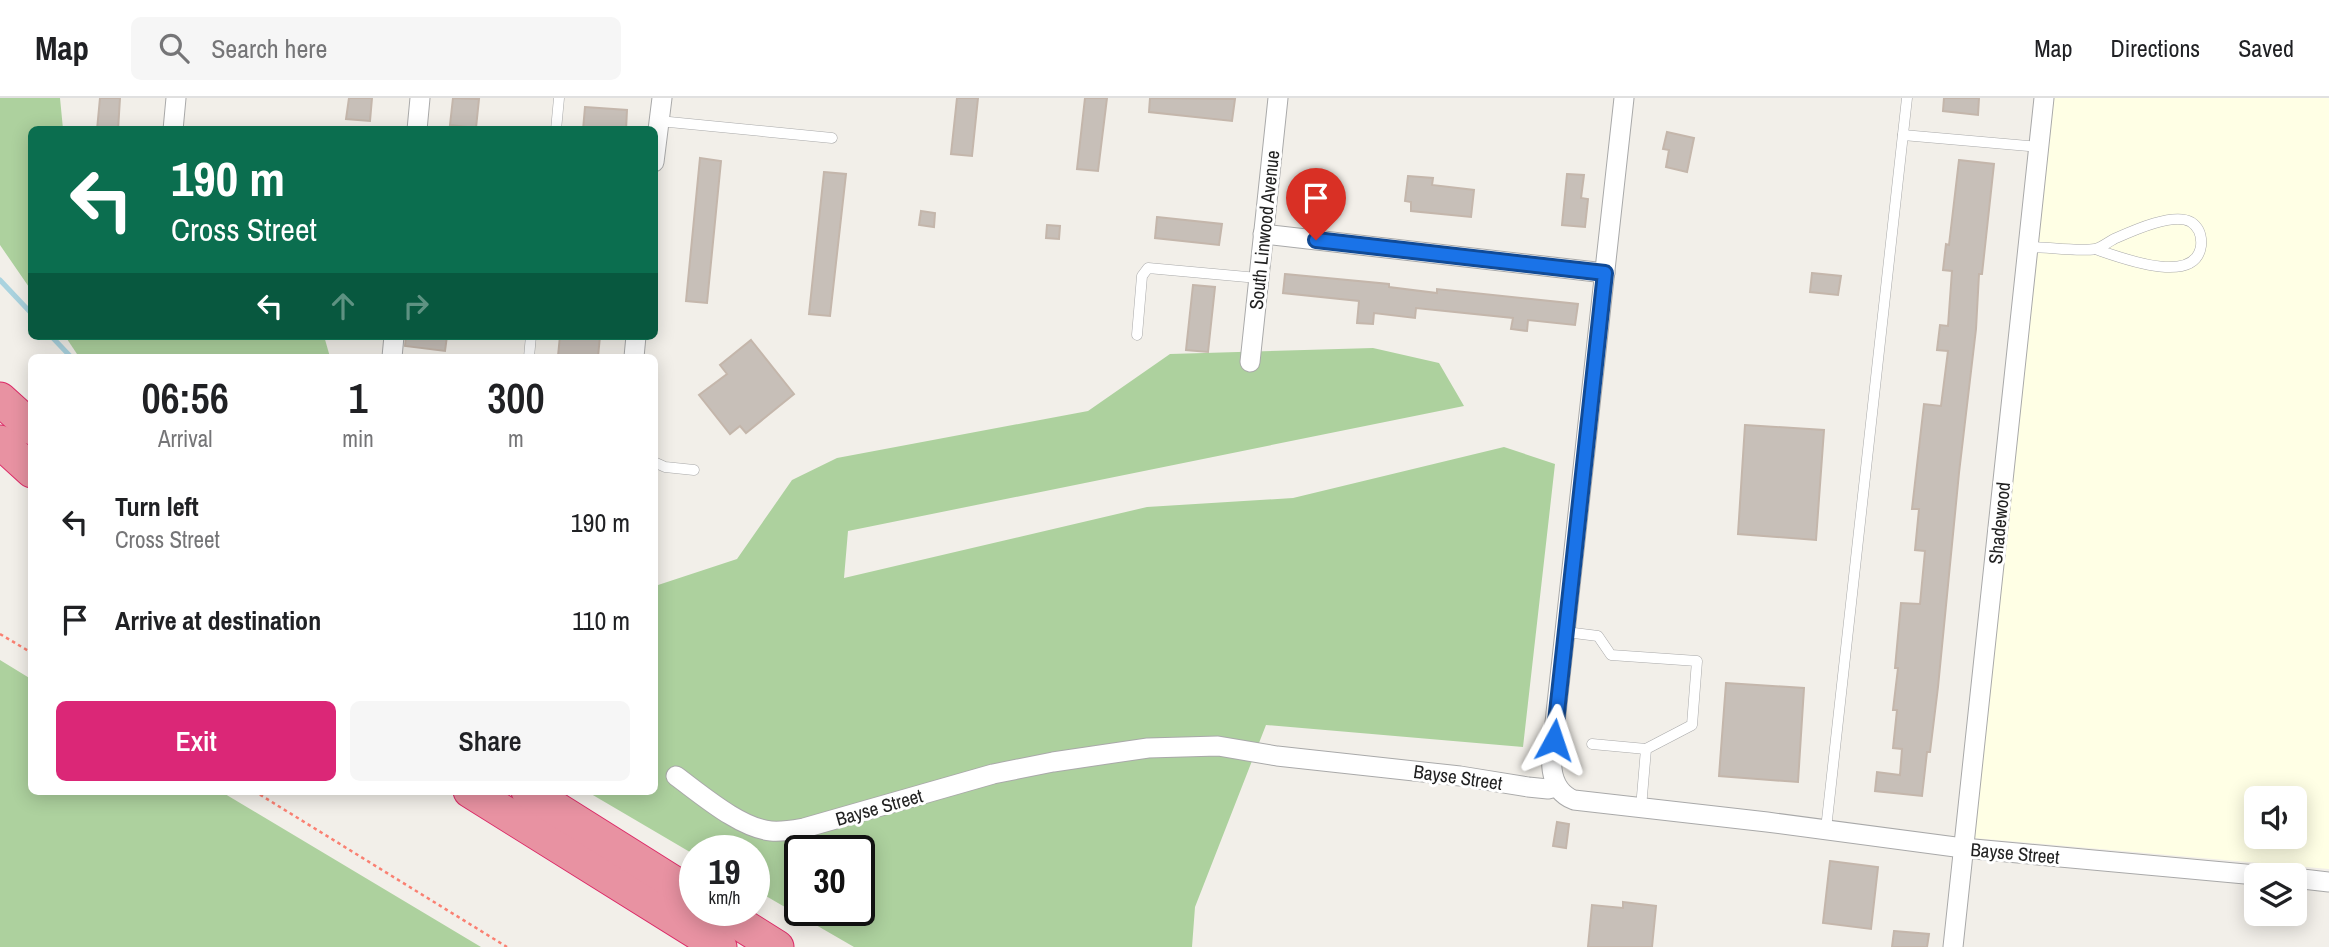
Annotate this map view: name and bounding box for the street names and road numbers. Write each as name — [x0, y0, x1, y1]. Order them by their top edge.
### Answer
street label: South Linwood Avenue — [1243, 149, 1285, 311]
street label: Shadewood — [1982, 481, 2016, 565]
street label: Bayse Street — [1412, 758, 1505, 796]
street label: Bayse Street — [833, 782, 926, 832]
street label: Bayse Street — [1969, 836, 2061, 870]

